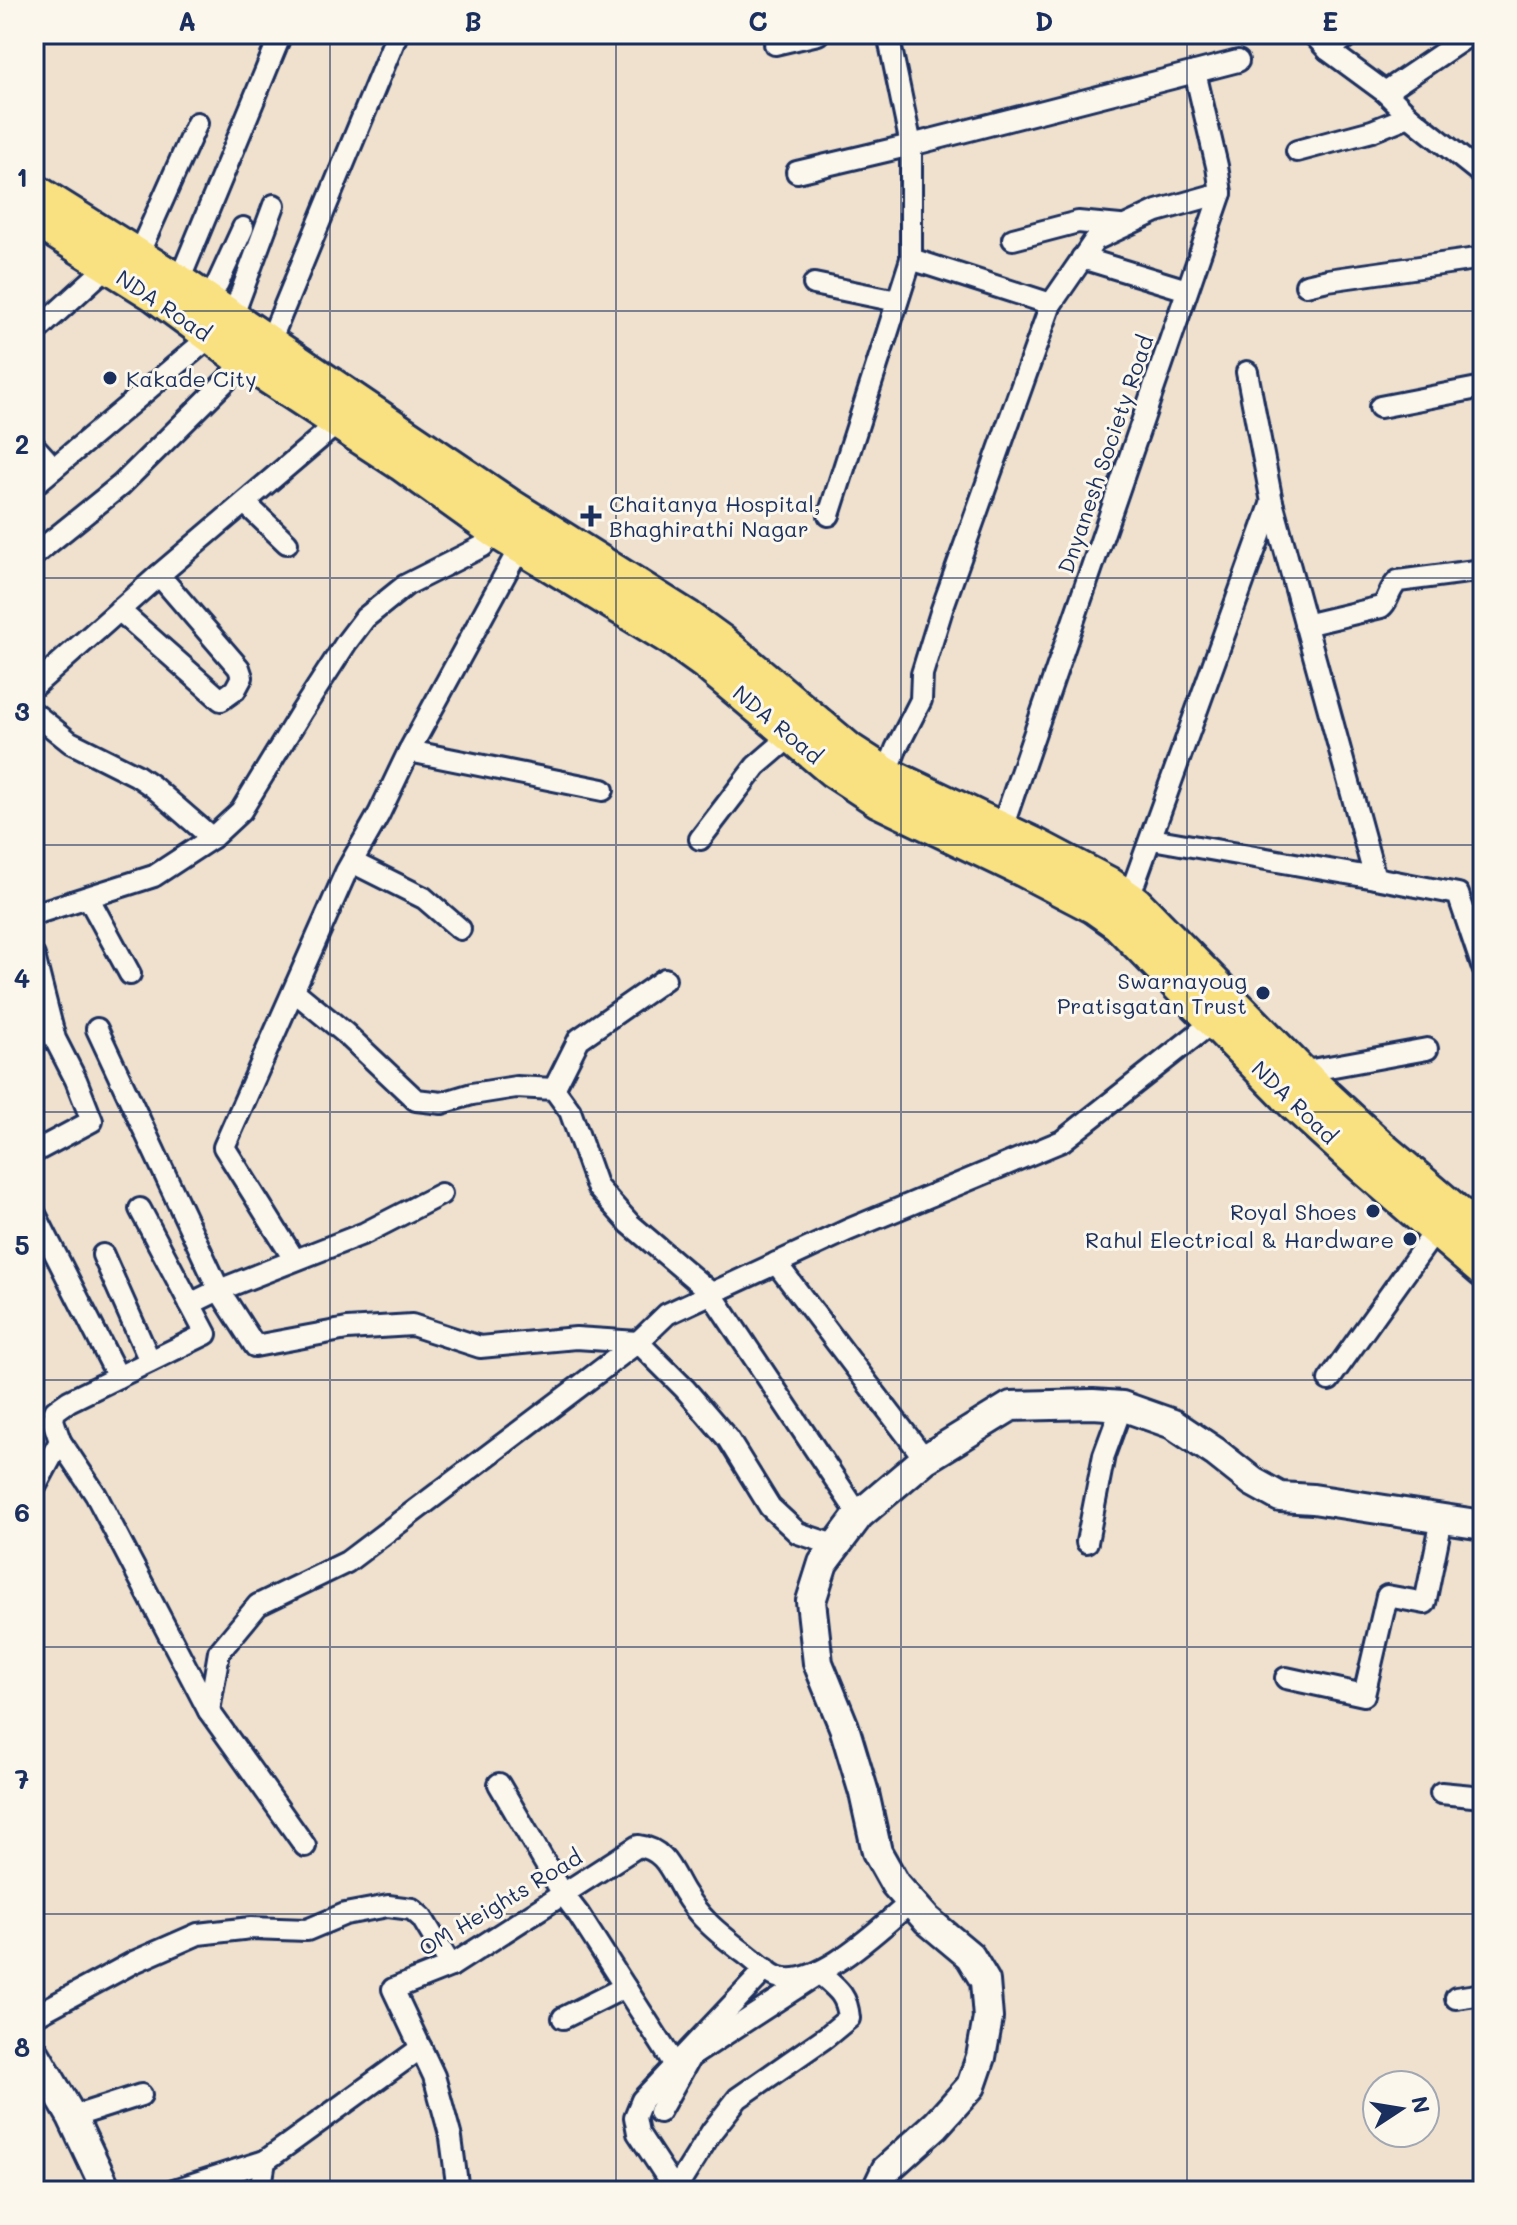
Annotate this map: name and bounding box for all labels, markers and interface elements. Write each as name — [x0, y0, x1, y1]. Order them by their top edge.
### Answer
text: A — [178, 4, 196, 38]
text: B — [464, 4, 482, 38]
text: C — [748, 4, 768, 38]
text: D — [1035, 4, 1053, 38]
text: E — [1322, 4, 1338, 38]
text: 1 — [16, 160, 28, 194]
street label: NDA Road — [111, 263, 217, 347]
street label: Dnyanesh Society Road — [1051, 331, 1159, 577]
place label: Kakade City — [126, 364, 257, 393]
marker: Kakade City — [101, 369, 119, 387]
text: 2 — [15, 427, 29, 461]
place label: Chaitanya Hospital, Bhaghirathi Nagar — [609, 489, 821, 543]
marker: Chaitanya Hospital, Bhaghirathi Nagar — [580, 505, 602, 527]
street label: NDA Road — [727, 678, 829, 770]
text: 3 — [14, 694, 30, 728]
text: 4 — [14, 961, 30, 995]
place label: Swarnayoug Pratisgatan Trust — [1057, 966, 1247, 1020]
marker: Swarnayoug Pratisgatan Trust — [1254, 984, 1272, 1002]
street label: NDA Road — [1246, 1054, 1344, 1150]
place label: Royal Shoes — [1230, 1197, 1357, 1226]
marker: Royal Shoes — [1364, 1202, 1382, 1220]
place label: Rahul Electrical & Hardware — [1085, 1225, 1394, 1254]
text: 5 — [14, 1228, 30, 1262]
marker: Rahul Electrical & Hardware — [1401, 1230, 1419, 1248]
text: 6 — [14, 1495, 30, 1529]
text: 7 — [15, 1762, 29, 1796]
street label: OM Heights Road — [413, 1842, 587, 1962]
text: 8 — [14, 2030, 30, 2064]
north arrow — [1361, 2069, 1441, 2149]
text: N — [1405, 2094, 1437, 2116]

